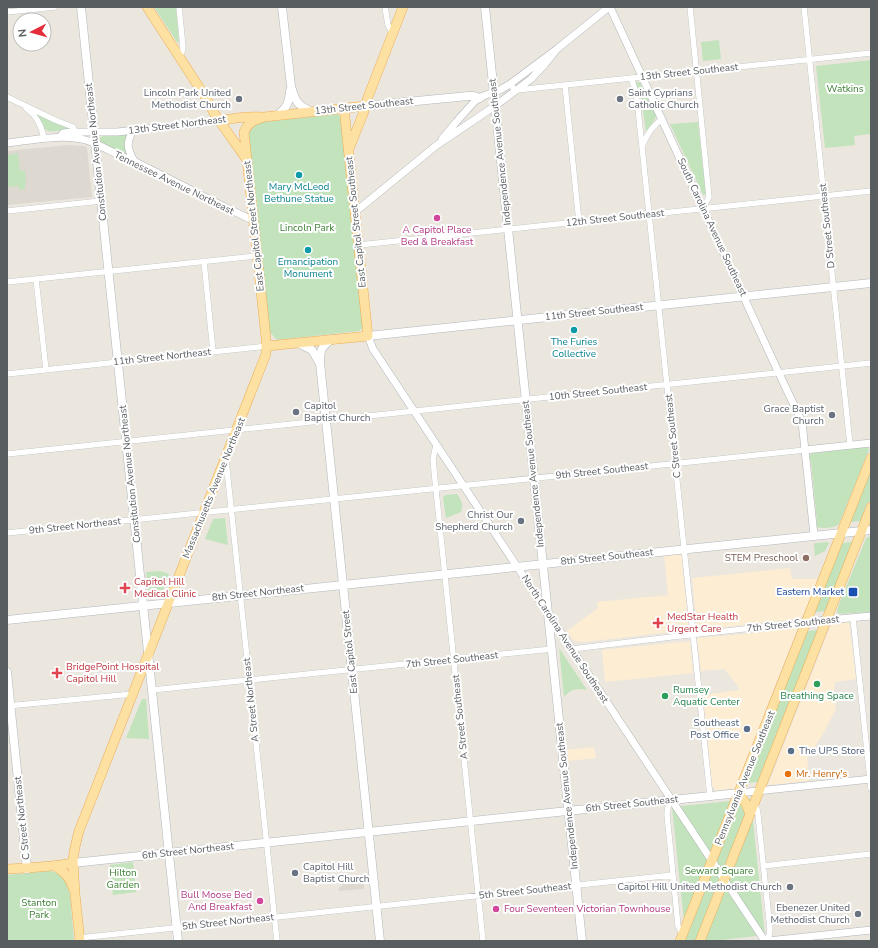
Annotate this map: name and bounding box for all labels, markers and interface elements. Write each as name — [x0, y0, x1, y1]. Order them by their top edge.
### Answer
north arrow — [12, 12, 52, 52]
text: N — [15, 28, 30, 38]
street label: 13th Street Southeast — [639, 60, 739, 84]
street label: Independence Avenue Southeast — [485, 77, 515, 226]
street label: Constitution Avenue Northeast — [82, 82, 110, 222]
park label: Watkins — [826, 82, 864, 96]
place label: Lincoln Park United Methodist Church — [144, 86, 231, 112]
place label: Saint Cyprians Catholic Church — [628, 86, 699, 112]
marker: Lincoln Park United Methodist Church — [234, 94, 244, 104]
street label: 13th Street Southeast — [314, 94, 414, 118]
marker: Saint Cyprians Catholic Church — [615, 94, 625, 104]
street label: 13th Street Northeast — [127, 112, 227, 138]
street label: Tennessee Avenue Northeast — [112, 148, 237, 218]
street label: East Capitol Street Southeast — [342, 155, 370, 288]
street label: South Carolina Avenue Southeast — [674, 156, 750, 299]
street label: East Capitol Street Northeast — [240, 160, 268, 292]
marker: Mary McLeod Bethune Statue — [294, 170, 304, 180]
place label: Mary McLeod Bethune Statue — [264, 180, 334, 206]
street label: D Street Southeast — [816, 182, 838, 269]
street label: 12th Street Southeast — [565, 206, 665, 230]
marker: A Capitol Place Bed & Breakfast — [432, 213, 442, 223]
park label: Lincoln Park — [280, 221, 335, 235]
place label: A Capitol Place Bed & Breakfast — [401, 223, 474, 249]
marker: Emancipation Monument — [303, 245, 313, 255]
place label: Emancipation Monument — [278, 255, 338, 281]
street label: 11th Street Southeast — [544, 300, 644, 324]
marker: The Furies Collective — [569, 325, 579, 335]
place label: The Furies Collective — [551, 335, 597, 361]
street label: 11th Street Northeast — [112, 345, 212, 369]
street label: 10th Street Southeast — [548, 380, 648, 404]
street label: C Street Southeast — [662, 393, 684, 479]
place label: Capitol Baptist Church — [304, 399, 370, 425]
street label: Independence Avenue Southeast — [518, 399, 548, 548]
place label: Grace Baptist Church — [764, 402, 824, 428]
street label: Constitution Avenue Northeast — [116, 404, 144, 544]
marker: Capitol Baptist Church — [291, 407, 301, 417]
marker: Grace Baptist Church — [827, 410, 837, 420]
street label: Massachusetts Avenue Northeast — [179, 415, 249, 560]
street label: 9th Street Southeast — [555, 459, 649, 483]
place label: Christ Our Shepherd Church — [435, 508, 513, 534]
street label: 9th Street Northeast — [28, 514, 122, 538]
marker: Christ Our Shepherd Church — [516, 516, 526, 526]
street label: 8th Street Southeast — [560, 545, 654, 569]
place label: STEM Preschool — [725, 551, 798, 565]
marker: STEM Preschool — [801, 553, 811, 563]
street label: North Carolina Avenue Southeast — [518, 572, 612, 706]
place label: Capitol Hill Medical Clinic — [134, 575, 196, 601]
street label: 8th Street Northeast — [211, 581, 305, 605]
marker: Capitol Hill Medical Clinic — [119, 582, 131, 594]
place label: Eastern Market — [776, 585, 844, 599]
marker: Eastern Market — [847, 586, 859, 598]
street label: East Capitol Street — [339, 609, 361, 694]
place label: MedStar Health Urgent Care — [667, 610, 738, 636]
street label: 7th Street Southeast — [746, 612, 840, 636]
marker: MedStar Health Urgent Care — [652, 617, 664, 629]
street label: 7th Street Southeast — [405, 648, 499, 672]
street label: A Street Northeast — [240, 657, 262, 743]
place label: BridgePoint Hospital Capitol Hill — [66, 660, 159, 686]
marker: BridgePoint Hospital Capitol Hill — [51, 667, 63, 679]
street label: A Street Southeast — [449, 673, 471, 760]
marker: Breathing Space — [812, 679, 822, 689]
place label: Rumsey Aquatic Center — [673, 683, 740, 709]
place label: Breathing Space — [780, 689, 854, 703]
marker: Rumsey Aquatic Center — [660, 691, 670, 701]
street label: Pennsylvania Avenue Southeast — [712, 708, 779, 847]
place label: Southeast Post Office — [690, 716, 739, 742]
street label: Independence Avenue Southeast — [552, 721, 582, 870]
marker: Southeast Post Office — [742, 724, 752, 734]
place label: The UPS Store — [799, 744, 865, 758]
marker: The UPS Store — [786, 746, 796, 756]
place label: Mr. Henry's — [796, 767, 848, 781]
marker: Mr. Henry's — [783, 769, 793, 779]
street label: C Street Northeast — [11, 775, 33, 861]
street label: 6th Street Southeast — [585, 792, 679, 816]
street label: 6th Street Northeast — [141, 839, 235, 863]
place label: Capitol Hill Baptist Church — [303, 860, 369, 886]
park label: Seward Square — [685, 864, 753, 878]
park label: Hilton Garden — [107, 866, 139, 892]
marker: Capitol Hill Baptist Church — [290, 868, 300, 878]
street label: 5th Street Southeast — [478, 879, 572, 903]
place label: Capitol Hill United Methodist Church — [617, 880, 782, 894]
marker: Capitol Hill United Methodist Church — [785, 882, 795, 892]
place label: Bull Moose Bed And Breakfast — [181, 888, 252, 914]
park label: Stanton Park — [21, 896, 57, 922]
marker: Bull Moose Bed And Breakfast — [255, 896, 265, 906]
place label: Ebenezer United Methodist Church — [771, 901, 850, 927]
place label: Four Seventeen Victorian Townhouse — [504, 902, 671, 916]
marker: Four Seventeen Victorian Townhouse — [491, 904, 501, 914]
marker: Ebenezer United Methodist Church — [853, 909, 863, 919]
street label: 5th Street Northeast — [181, 910, 275, 934]

